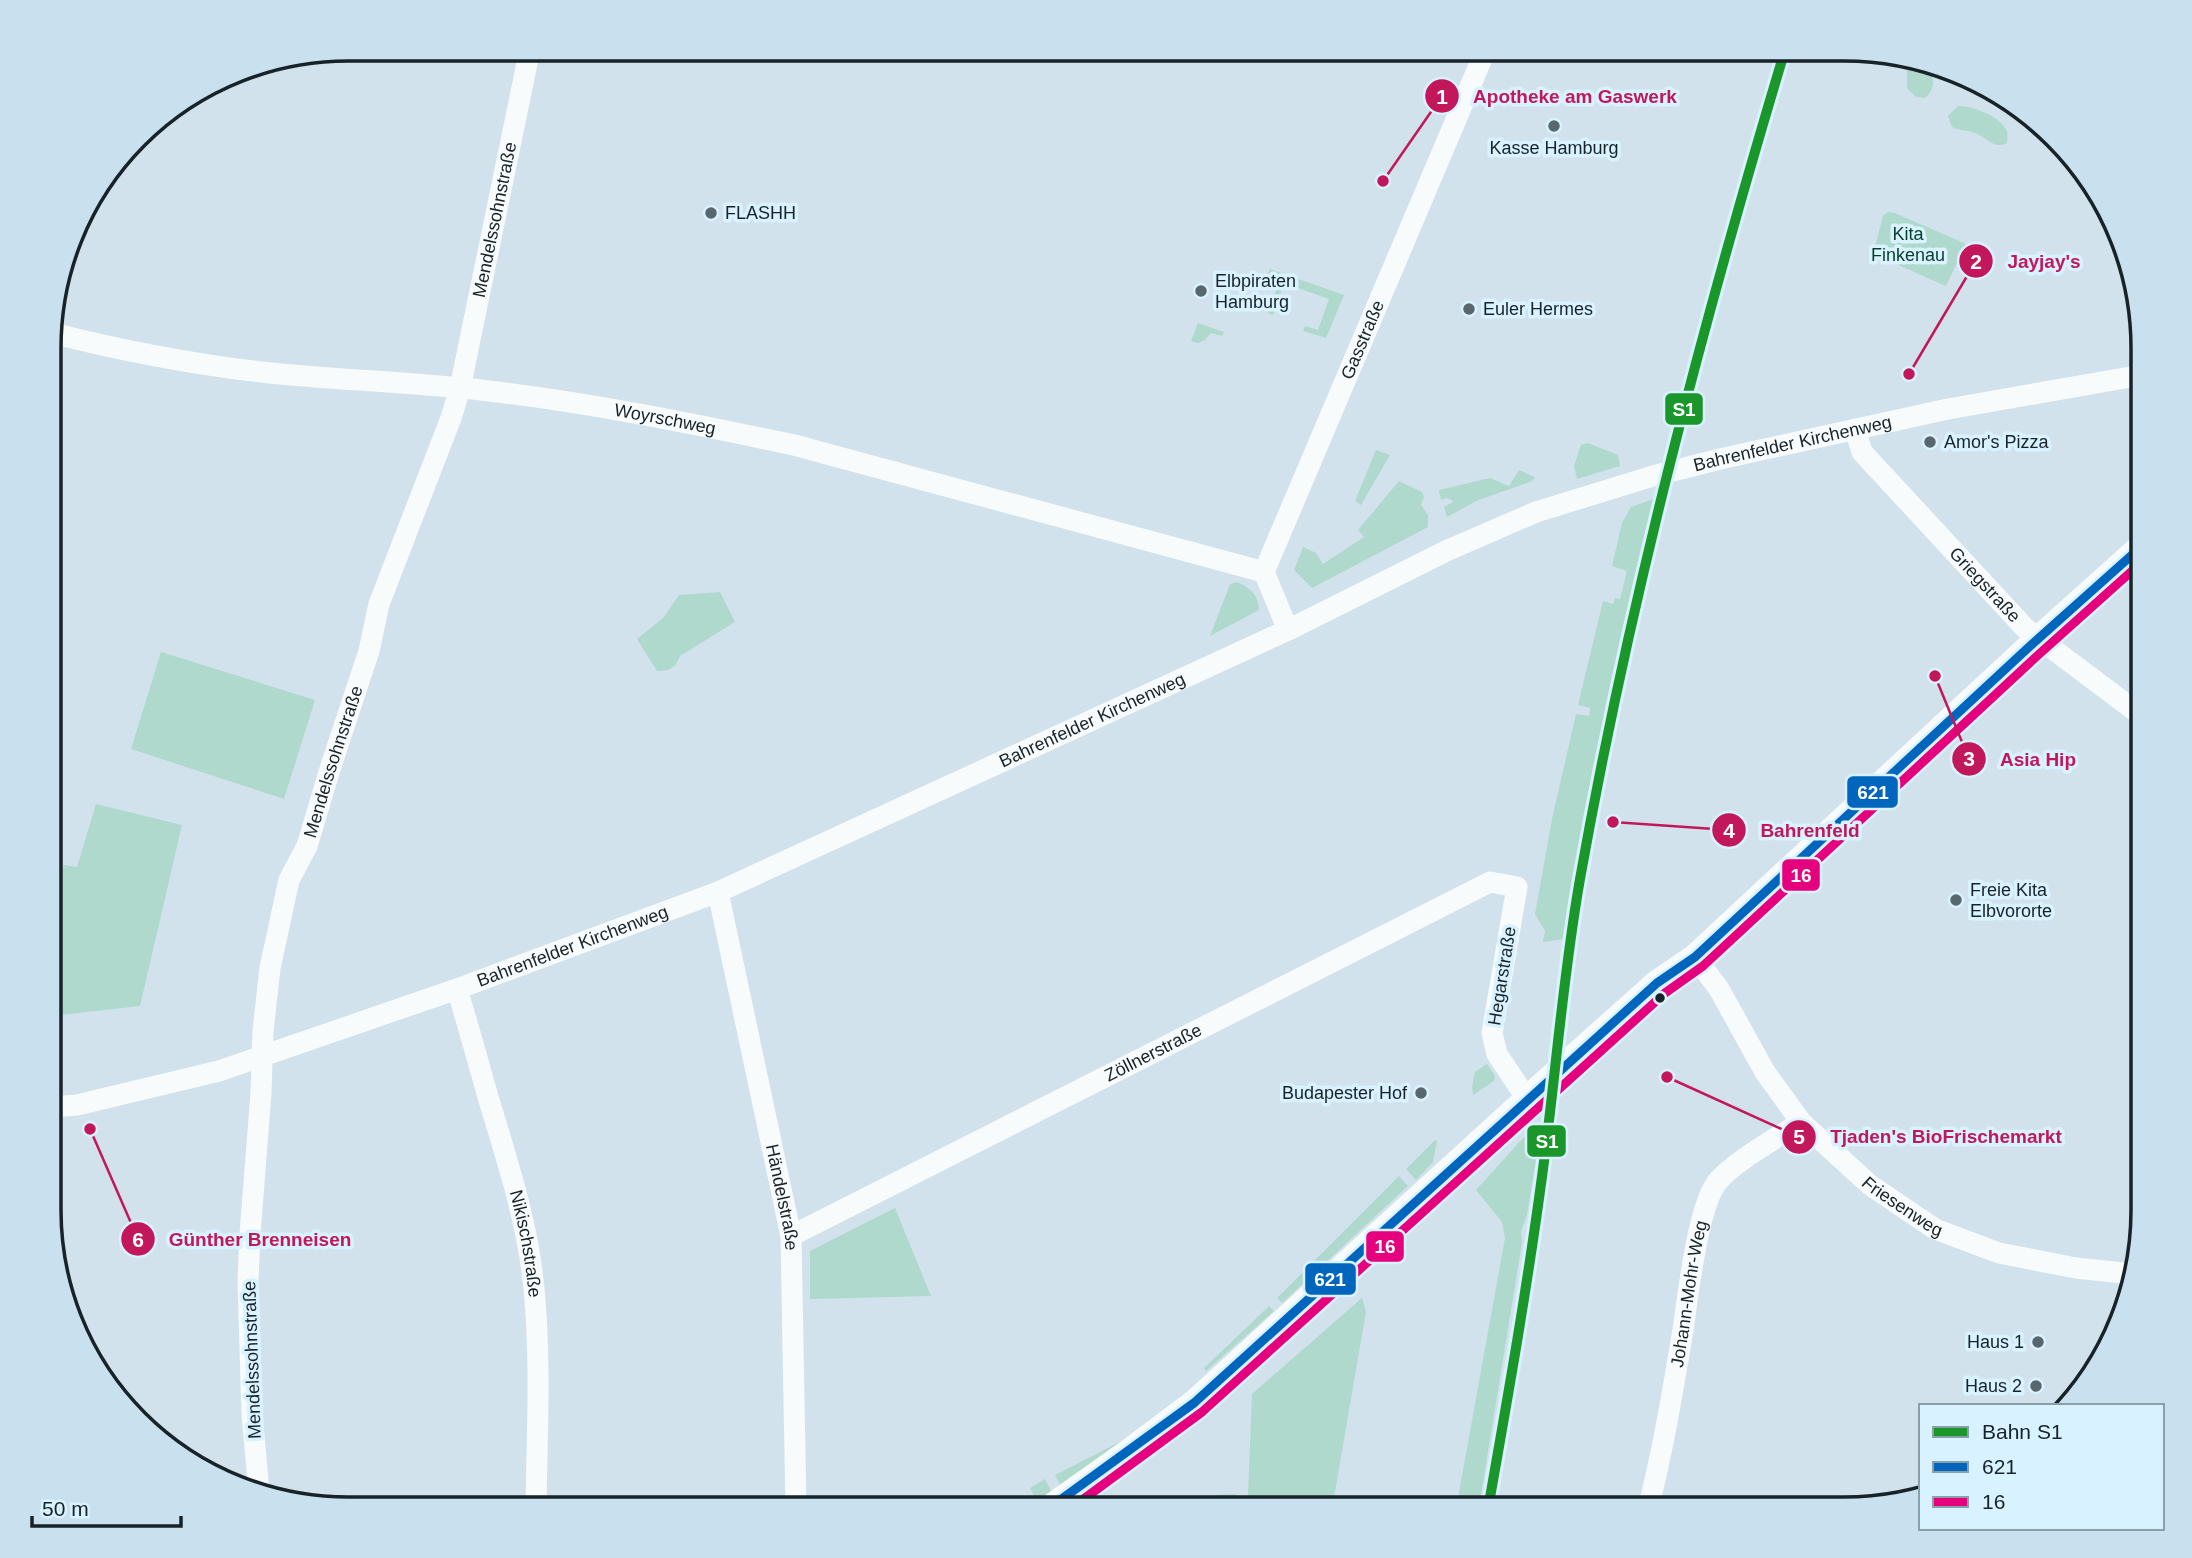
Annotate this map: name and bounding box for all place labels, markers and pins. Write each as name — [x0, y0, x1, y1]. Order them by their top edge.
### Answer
callout: Apotheke am Gaswerk — [1424, 76, 1691, 116]
marker: Kasse Hamburg — [1546, 118, 1562, 134]
place label: Kasse Hamburg — [1489, 138, 1619, 158]
place label: FLASHH — [725, 203, 796, 223]
marker: FLASHH — [703, 205, 719, 221]
callout: Jayjay's — [1958, 241, 2094, 281]
place label: Elbpiraten Hamburg — [1215, 271, 1296, 312]
marker: Elbpiraten Hamburg — [1193, 283, 1209, 299]
place label: Euler Hermes — [1483, 299, 1593, 319]
marker: Euler Hermes — [1461, 301, 1477, 317]
place label: Amor's Pizza — [1944, 432, 2049, 452]
marker: Amor's Pizza — [1922, 434, 1938, 450]
callout: Asia Hip — [1951, 739, 2090, 779]
callout: Bahrenfeld — [1712, 810, 1874, 850]
place label: Freie Kita Elbvororte — [1970, 880, 2052, 921]
marker: Freie Kita Elbvororte — [1948, 892, 1964, 908]
unlabelled marker — [1653, 991, 1667, 1005]
place label: Budapester Hof — [1282, 1083, 1408, 1103]
marker: Budapester Hof — [1413, 1085, 1429, 1101]
callout: Tjaden's BioFrischemarkt — [1781, 1117, 2076, 1157]
callout: Günther Brenneisen — [120, 1219, 366, 1259]
place label: Haus 1 — [1967, 1332, 2024, 1352]
marker: Haus 1 — [2030, 1334, 2046, 1350]
place label: Haus 2 — [1965, 1376, 2022, 1396]
marker: Haus 2 — [2028, 1378, 2044, 1394]

